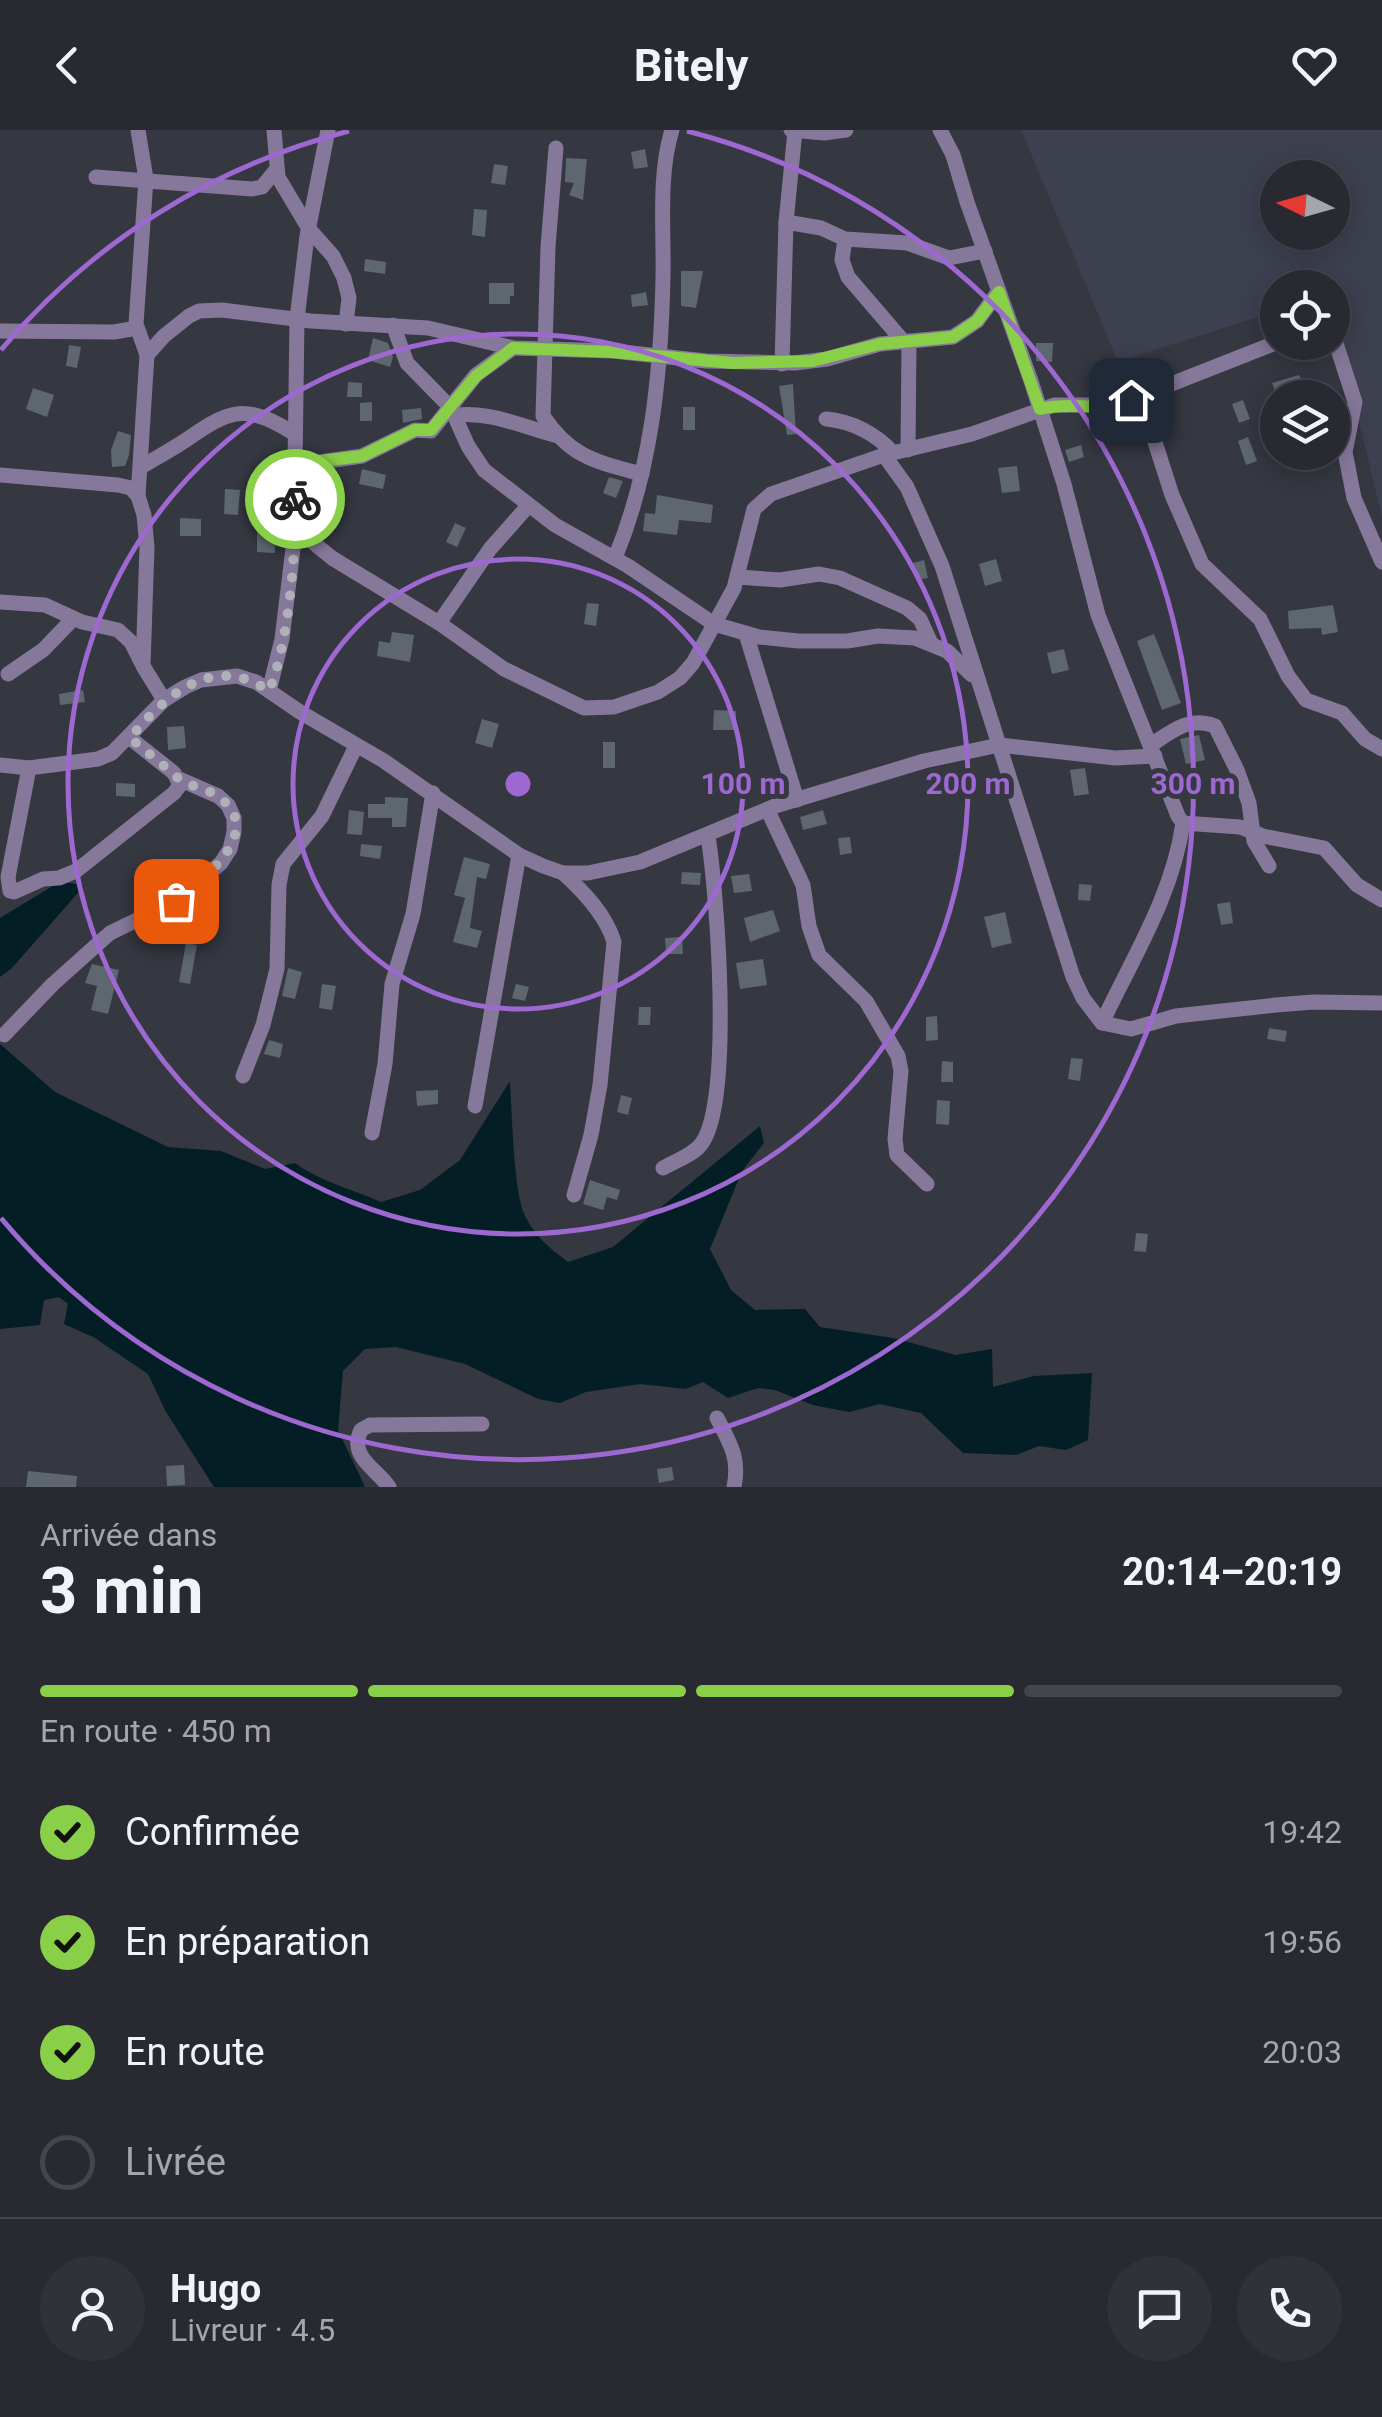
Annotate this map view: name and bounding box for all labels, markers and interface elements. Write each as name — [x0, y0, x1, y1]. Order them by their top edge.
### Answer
icon: back — [40, 38, 95, 93]
icon: heart — [1287, 38, 1342, 93]
text: Bitely — [634, 39, 748, 92]
north arrow — [1260, 160, 1350, 250]
map controls — [1260, 160, 1350, 470]
button: locate — [1260, 270, 1350, 360]
pin — [1089, 358, 1174, 443]
icon: home — [1104, 373, 1159, 428]
button: layers — [1260, 380, 1350, 470]
courier — [245, 449, 345, 549]
icon: bike — [268, 472, 323, 527]
centre of rings — [500, 766, 536, 802]
text: 100 m — [700, 766, 786, 801]
text: 200 m — [925, 766, 1011, 801]
text: 300 m — [1150, 766, 1236, 801]
pin — [134, 859, 219, 944]
icon: bag — [149, 874, 204, 929]
text: Arrivée dans — [40, 1516, 217, 1554]
text: 20:14–20:19 — [1122, 1550, 1342, 1594]
text: 3 min — [40, 1553, 203, 1629]
text: En route · 450 m — [40, 1712, 272, 1750]
icon: check — [40, 1805, 95, 1860]
text: Confirmée — [125, 1810, 300, 1854]
text: 19:42 — [1262, 1813, 1342, 1851]
icon: check — [40, 1915, 95, 1970]
text: En préparation — [125, 1920, 370, 1964]
text: 19:56 — [1262, 1923, 1342, 1961]
icon: check — [40, 2025, 95, 2080]
text: En route — [125, 2030, 265, 2074]
text: 20:03 — [1262, 2033, 1342, 2071]
text: Livrée — [125, 2140, 226, 2184]
button: person — [40, 2256, 145, 2361]
button: chat — [1107, 2256, 1212, 2361]
button: phone — [1237, 2256, 1342, 2361]
text: Hugo — [170, 2267, 261, 2311]
text: Livreur · 4.5 — [170, 2311, 335, 2349]

